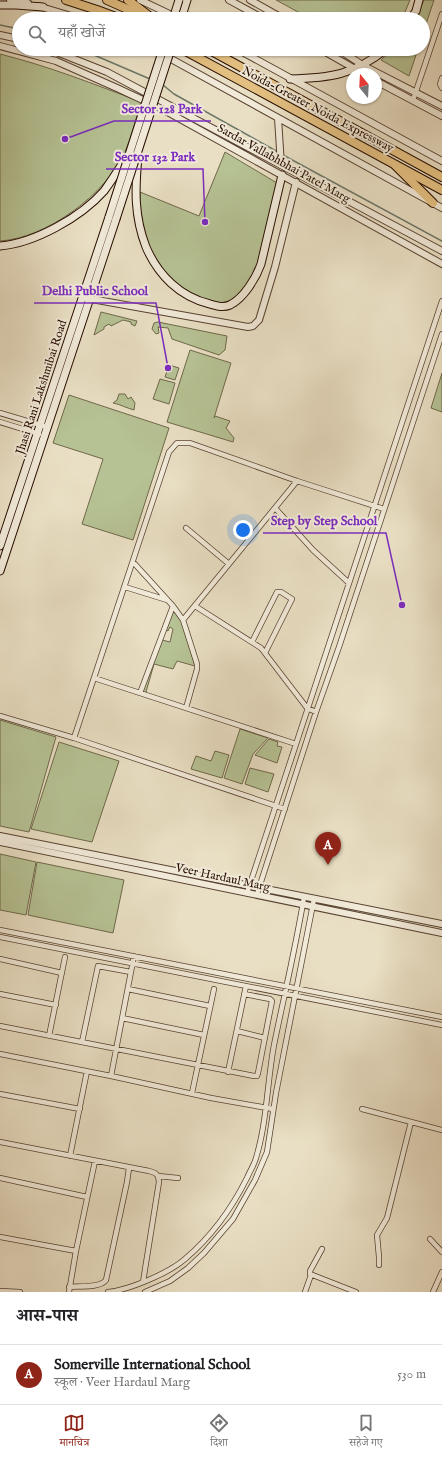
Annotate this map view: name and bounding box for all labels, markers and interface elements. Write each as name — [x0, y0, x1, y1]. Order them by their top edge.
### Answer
search box — [12, 12, 430, 56]
icon: search — [26, 23, 48, 45]
text: यहाँ खोजें — [58, 23, 105, 42]
street label: Noida-Greater Noida Expressway — [239, 63, 396, 157]
north arrow — [346, 68, 382, 104]
callout: Sector 128 Park — [114, 96, 211, 121]
text: Sector 128 Park — [122, 101, 203, 118]
street label: Sardar Vallabhbhai Patel Marg — [215, 121, 353, 207]
callout: Sector 132 Park — [106, 144, 203, 169]
text: Sector 132 Park — [115, 149, 196, 166]
callout: Delhi Public School — [34, 278, 156, 303]
text: Delhi Public School — [42, 283, 149, 300]
street label: Jhasi Rani Lakshmibai Road — [12, 317, 71, 459]
callout: Step by Step School — [263, 508, 386, 533]
text: Step by Step School — [271, 513, 378, 530]
your location — [233, 520, 253, 540]
pin: A — [315, 832, 341, 865]
street label: Veer Hardaul Marg — [173, 860, 272, 895]
text: आस-पास — [16, 1306, 78, 1327]
text: Somerville International School — [54, 1355, 250, 1374]
text: A — [25, 1366, 33, 1383]
text: 530 m — [397, 1366, 426, 1383]
text: स्कूल · Veer Hardaul Marg — [54, 1374, 190, 1391]
tab: मानचित्र — [59, 1412, 89, 1453]
tab: दिशा — [208, 1412, 230, 1453]
tab: सहेजे गए — [349, 1412, 383, 1453]

